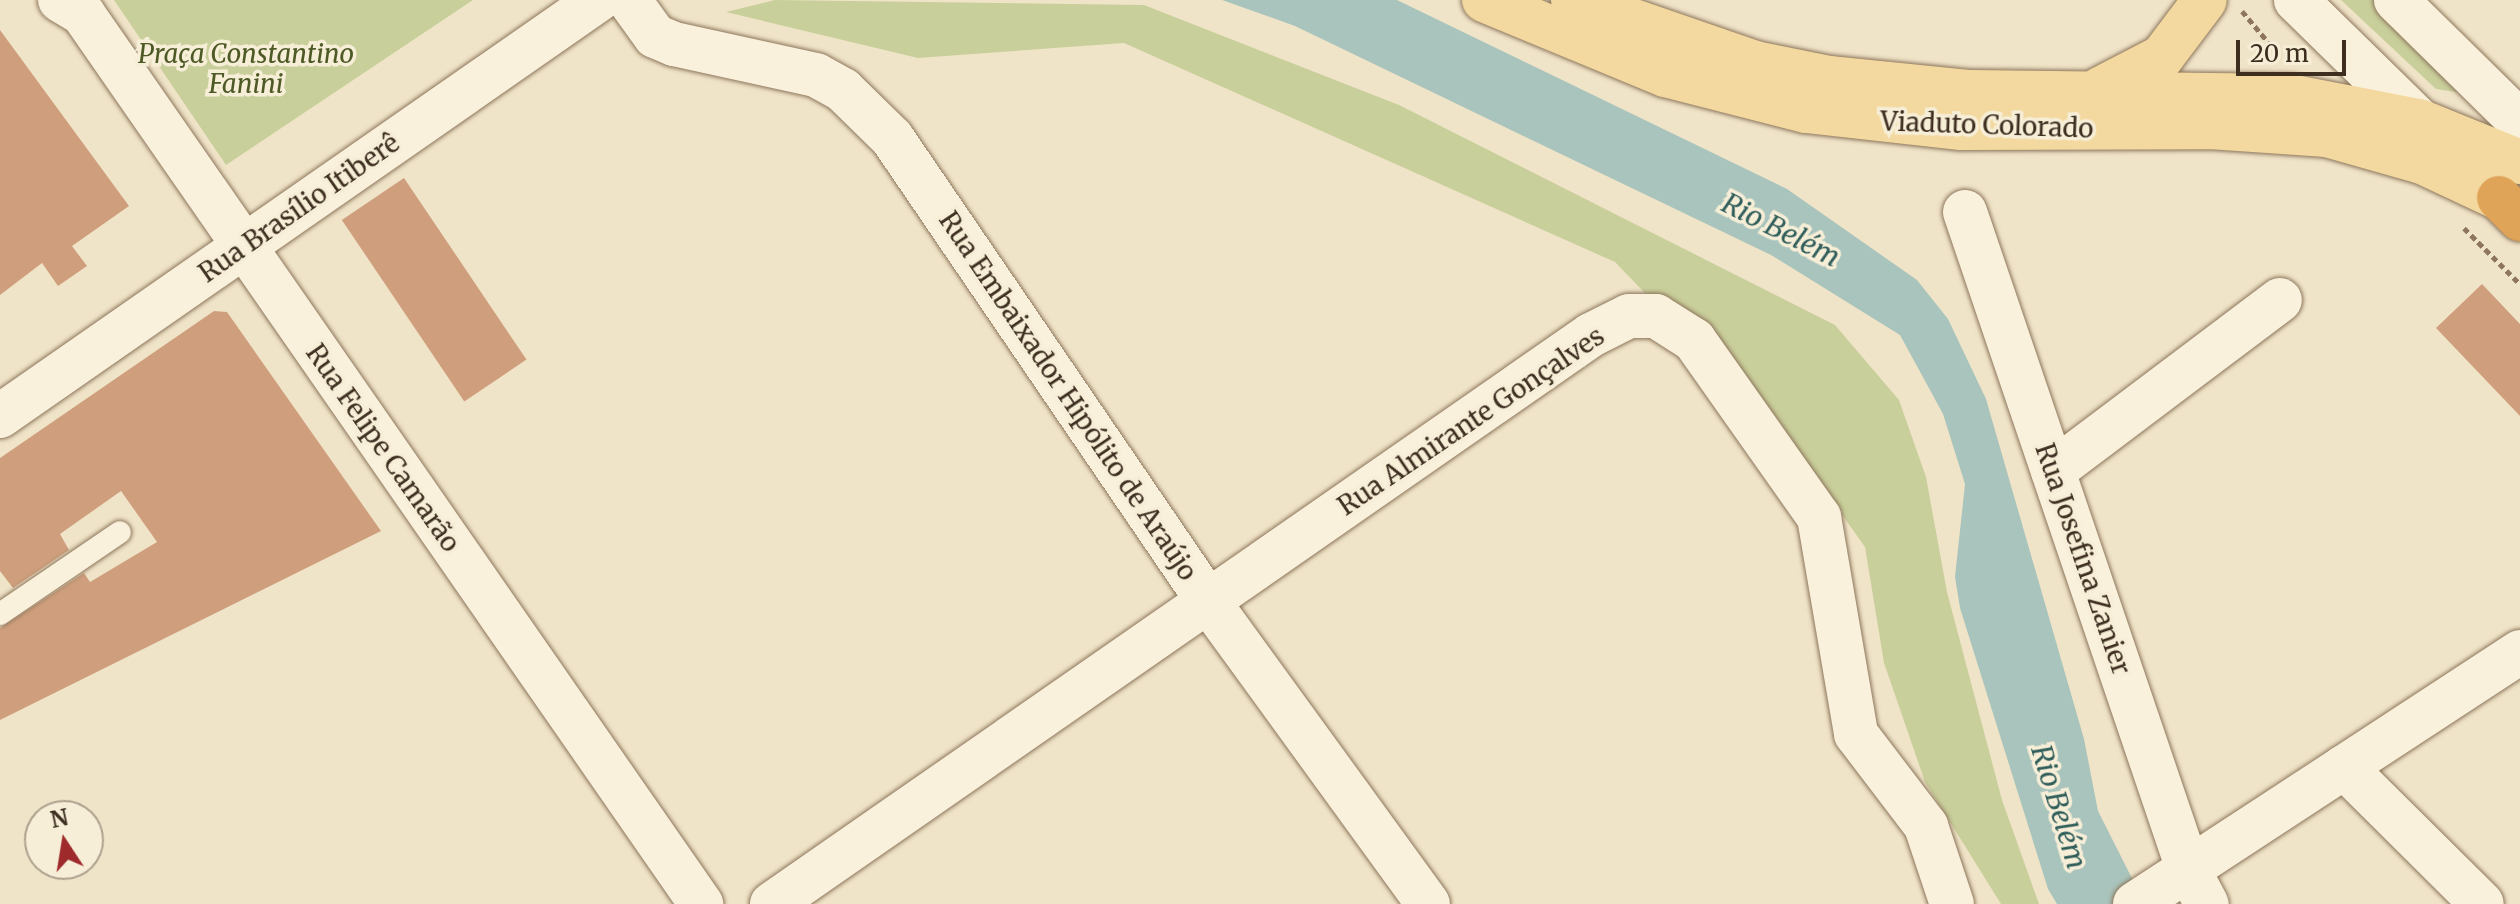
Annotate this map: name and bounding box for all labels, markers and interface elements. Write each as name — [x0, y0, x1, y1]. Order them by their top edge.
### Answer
scale bar — [2240, 24, 2350, 74]
park label: Praça Constantino Fanini — [138, 38, 354, 100]
text: 20 m — [2250, 38, 2309, 69]
street label: Viaduto Colorado — [1880, 106, 2094, 144]
street label: Rua Brasílio Itiberê — [193, 127, 405, 289]
water label: Rio Belém — [1716, 186, 1846, 274]
street label: Rua Embaixador Hipólito de Araújo — [933, 206, 1203, 586]
street label: Rua Almirante Gonçalves — [1332, 320, 1610, 522]
street label: Rua Felipe Camarão — [300, 338, 466, 558]
street label: Rua Josefina Zanier — [2029, 439, 2137, 679]
water label: Rio Belém — [2024, 741, 2094, 873]
north arrow — [24, 800, 104, 880]
text: N — [48, 803, 71, 834]

